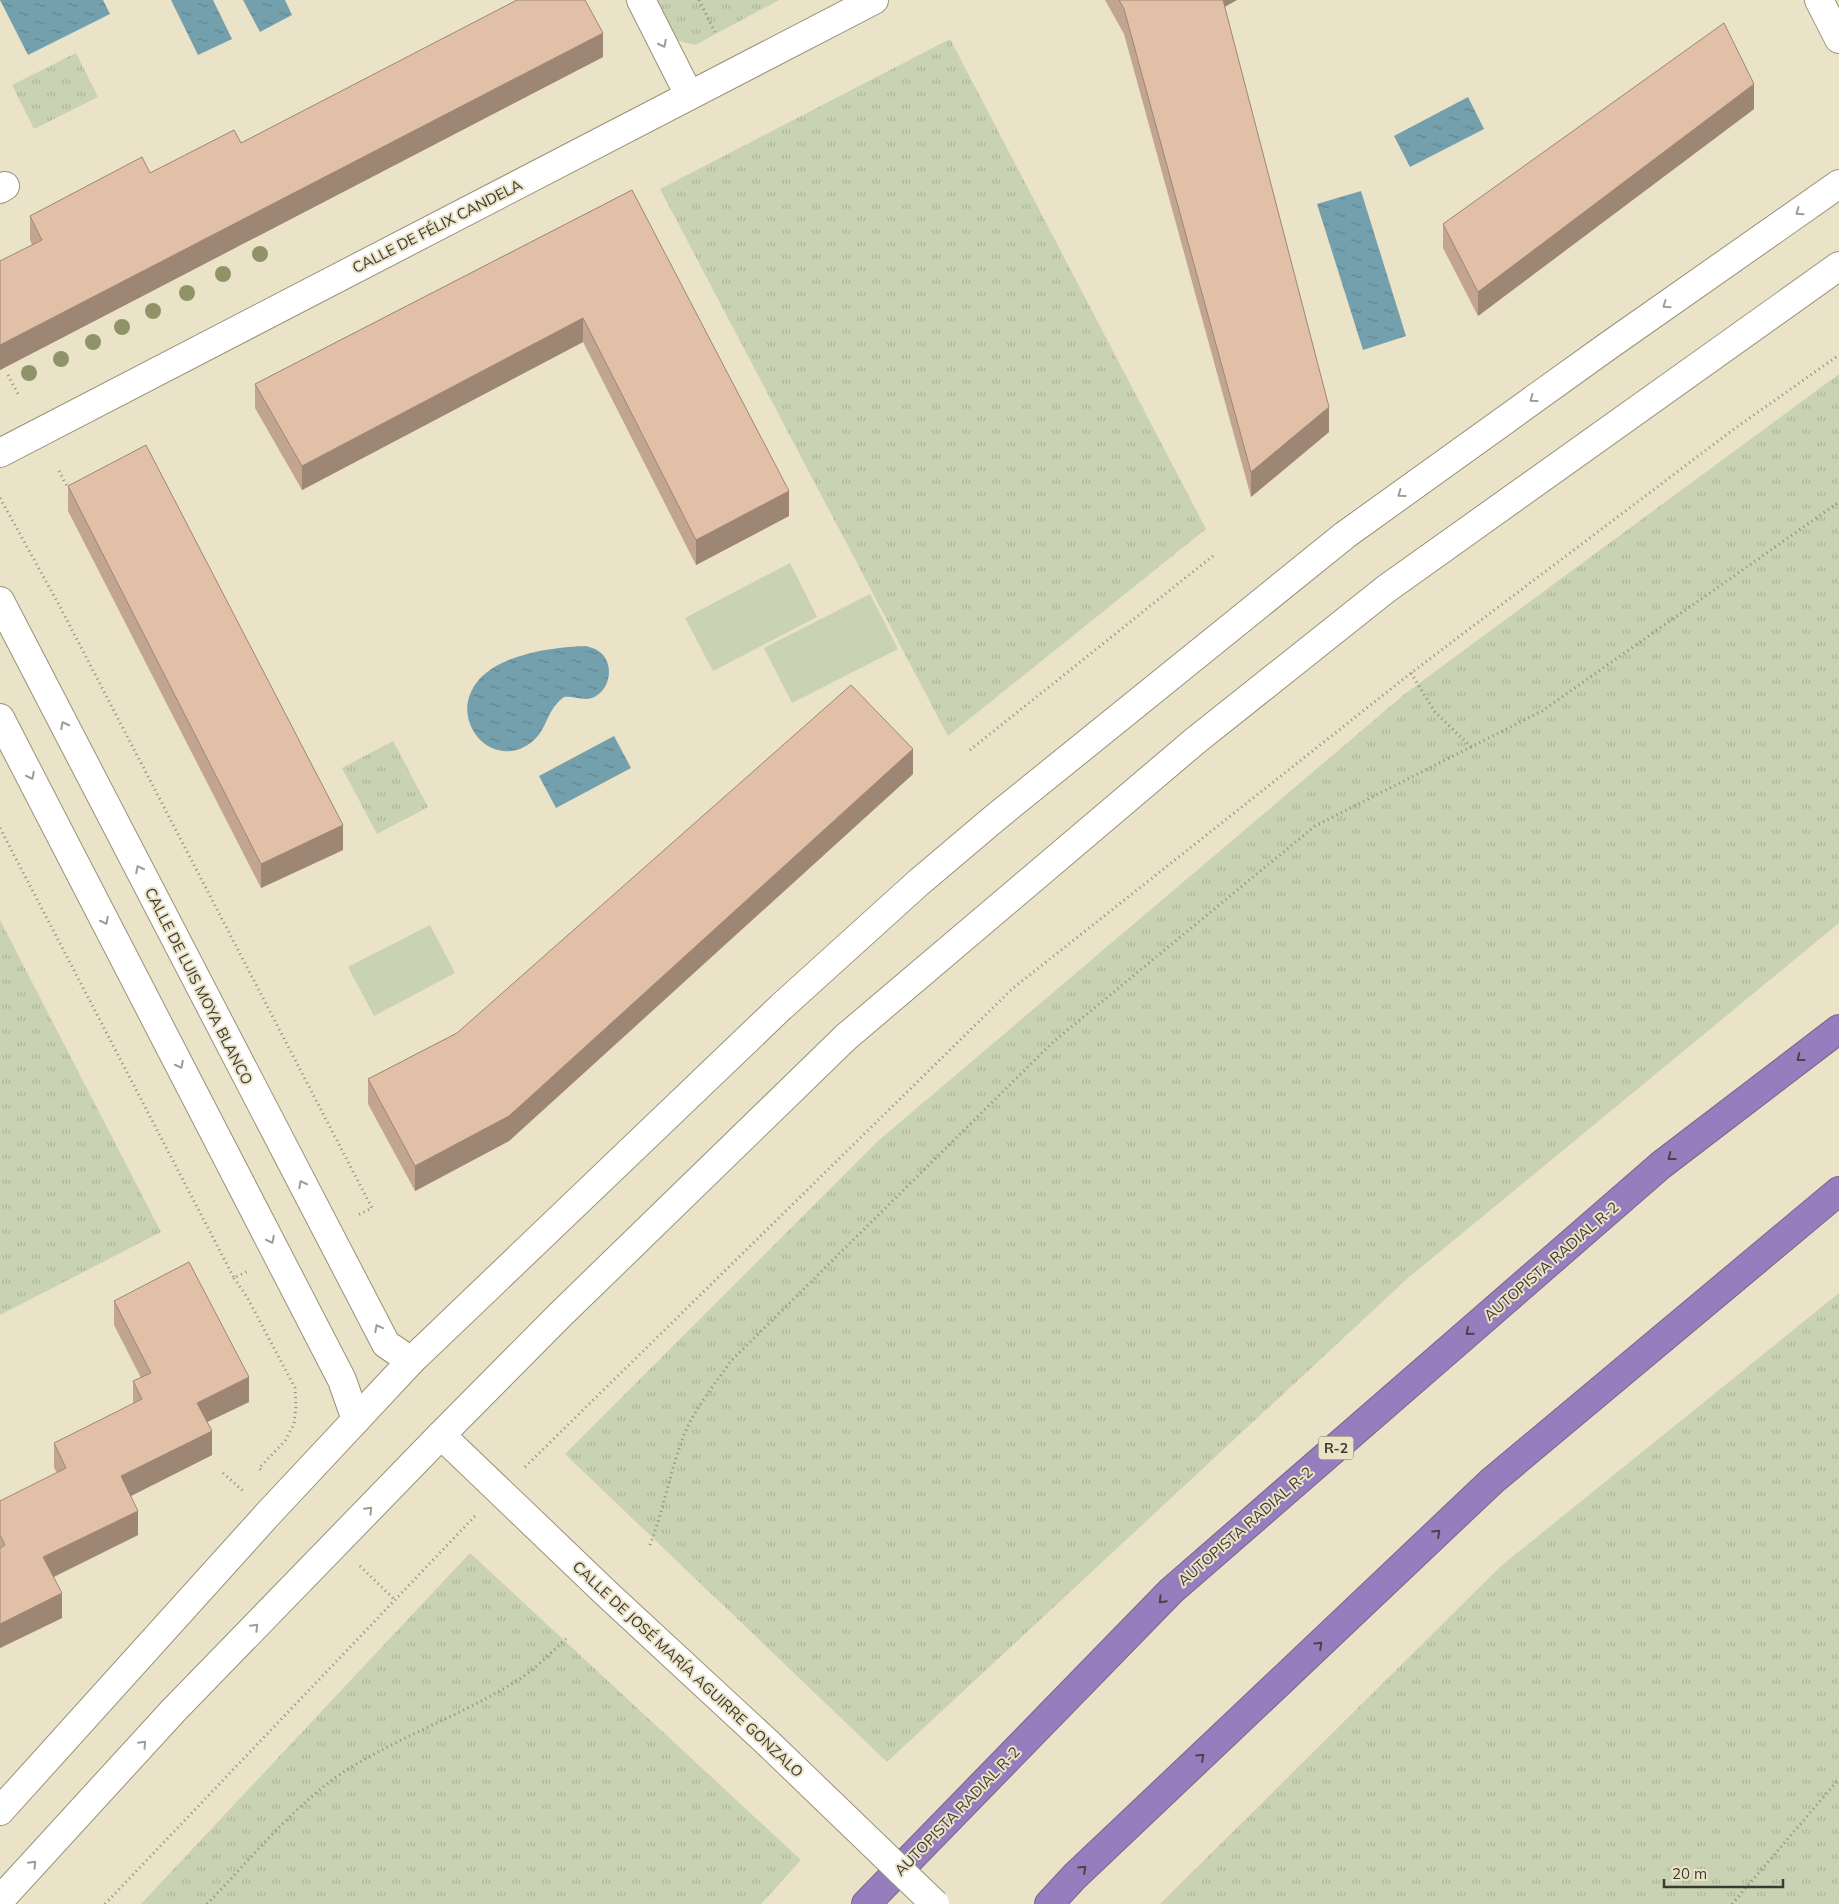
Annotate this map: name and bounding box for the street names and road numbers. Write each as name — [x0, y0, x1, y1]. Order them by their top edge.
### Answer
street label: CALLE DE FÉLIX CANDELA — [349, 175, 525, 277]
street label: CALLE DE LUIS MOYA BLANCO — [141, 884, 257, 1088]
street label: AUTOPISTA RADIAL R-2 — [1480, 1197, 1622, 1325]
road number: R-2 — [1318, 1436, 1354, 1460]
street label: AUTOPISTA RADIAL R-2 — [1174, 1462, 1316, 1590]
street label: CALLE DE JOSÉ MARÍA AGUIRRE GONZALO — [569, 1557, 807, 1781]
street label: AUTOPISTA RADIAL R-2 — [890, 1742, 1024, 1880]

